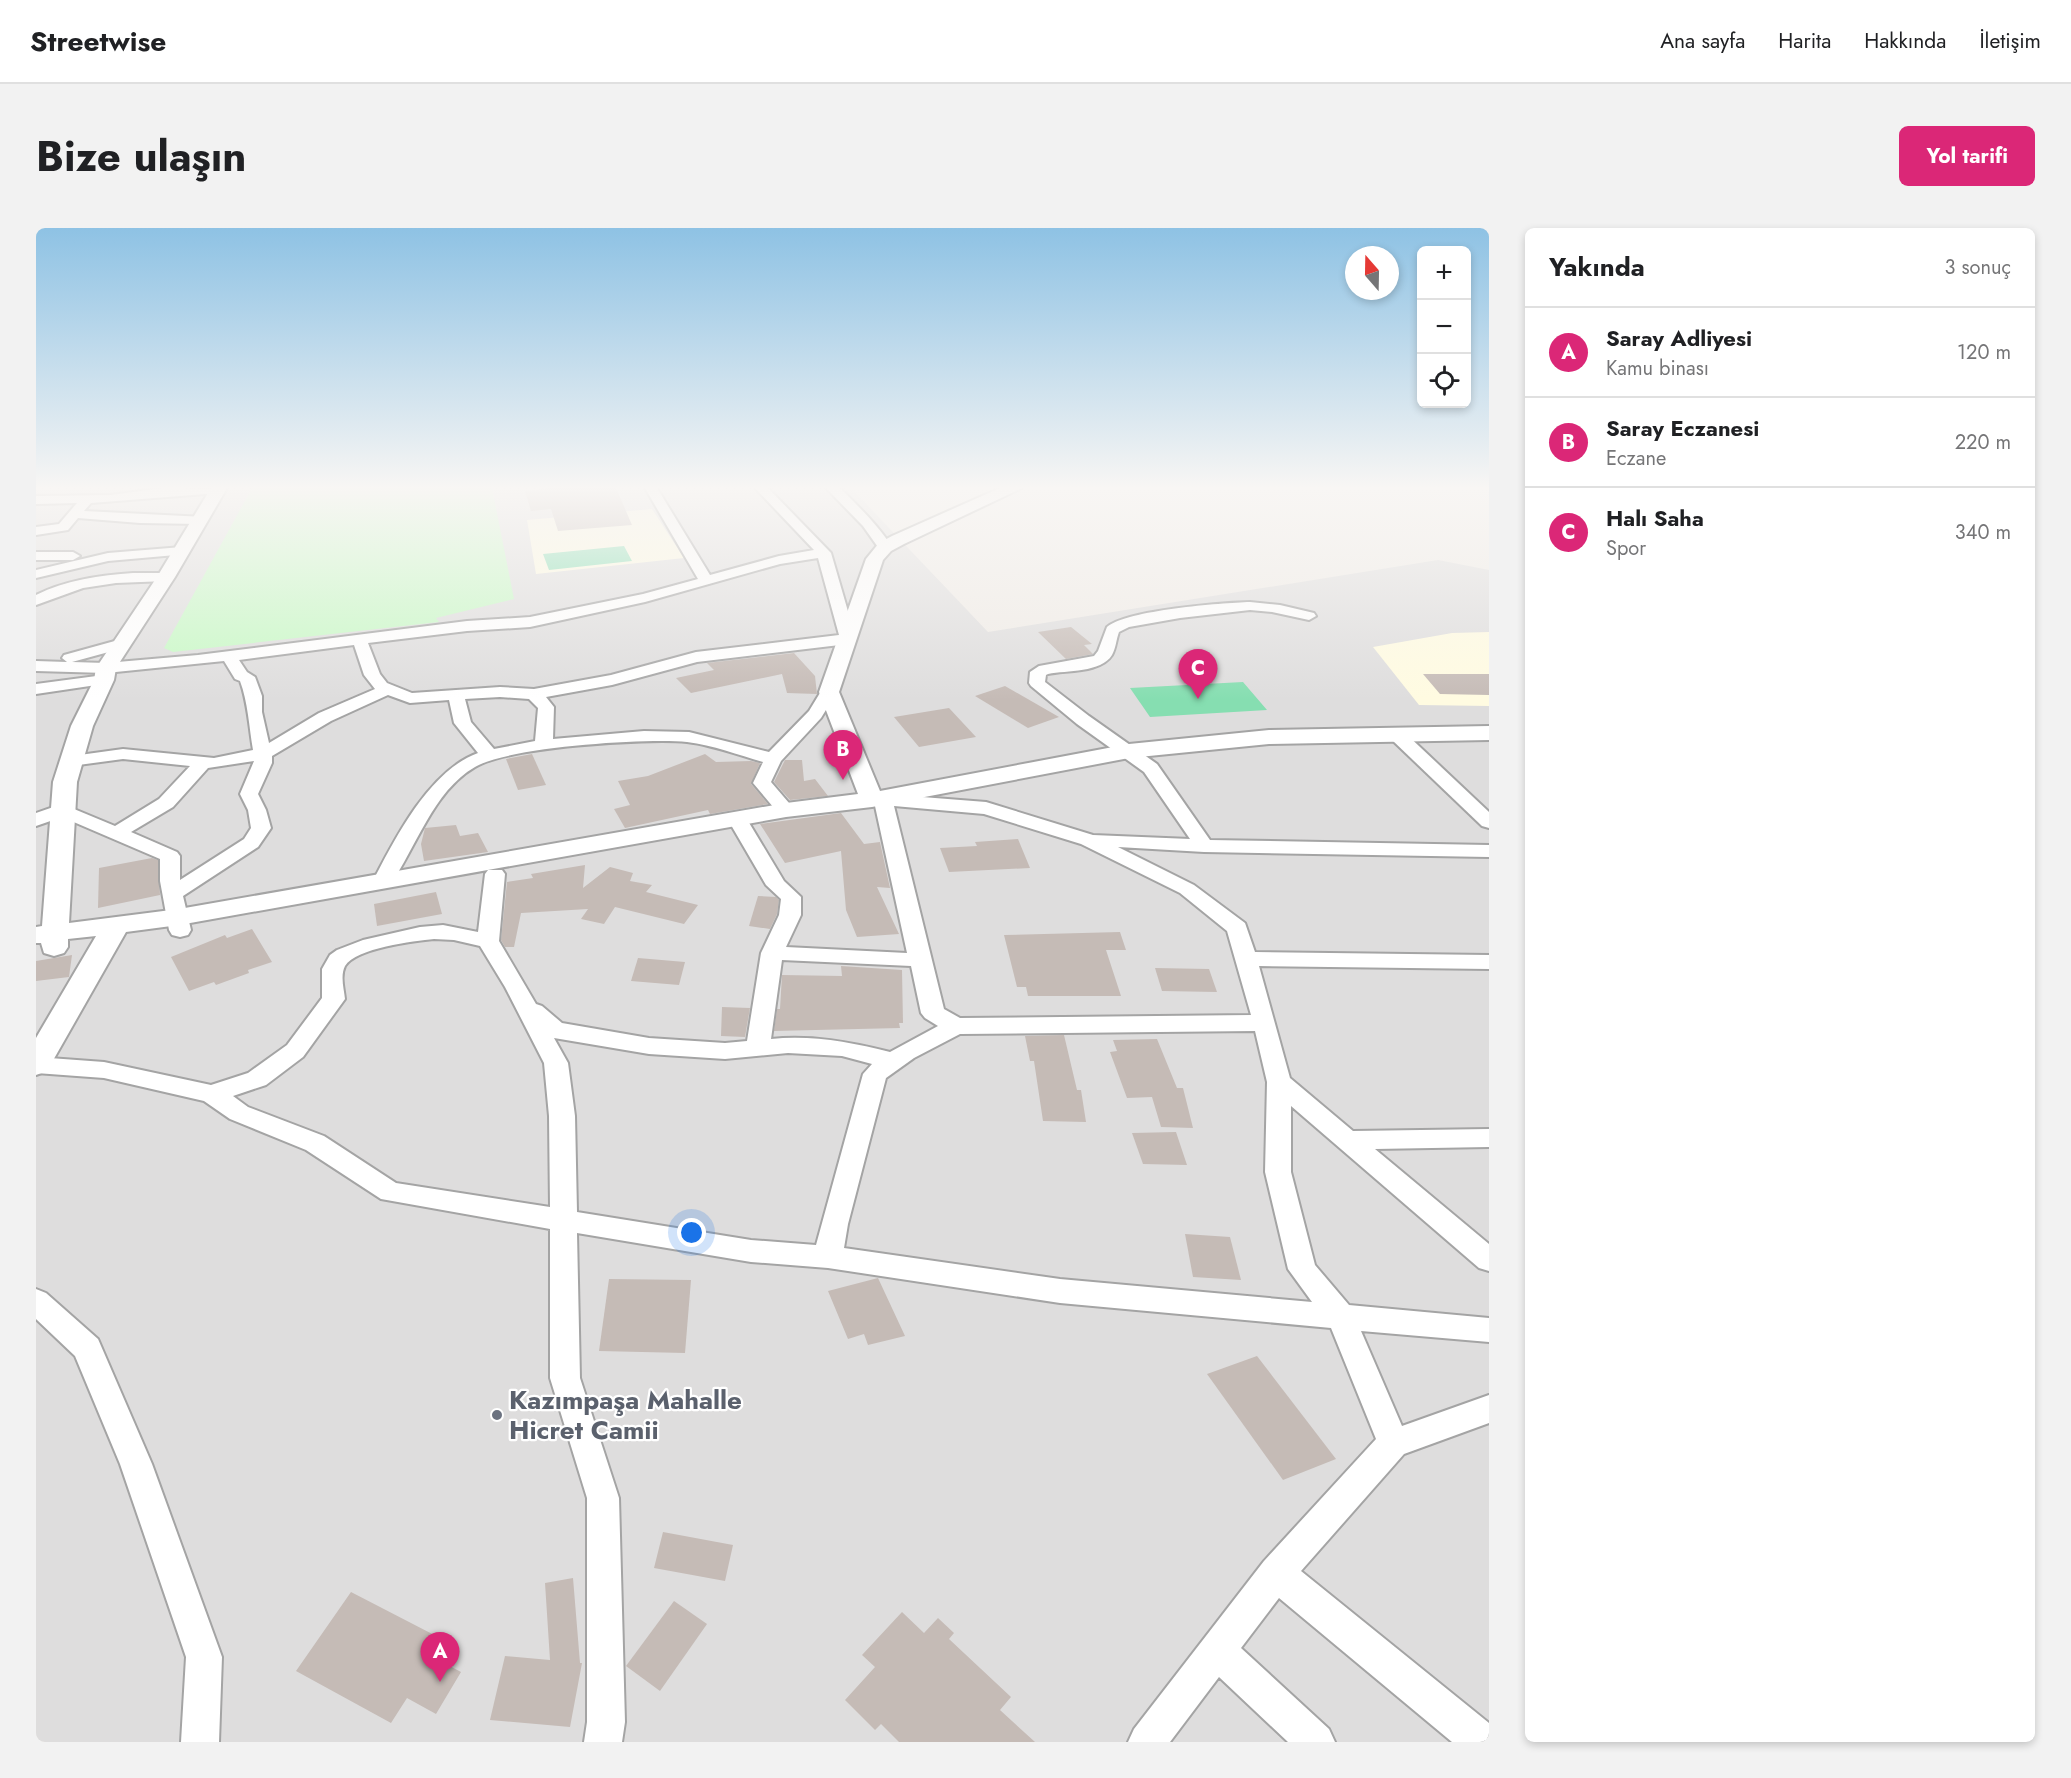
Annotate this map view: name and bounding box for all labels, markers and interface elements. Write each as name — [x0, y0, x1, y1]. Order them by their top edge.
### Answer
text: Streetwise — [30, 21, 166, 62]
text: Ana sayfa — [1660, 26, 1745, 56]
text: Harita — [1778, 26, 1831, 56]
text: Hakkında — [1864, 26, 1946, 56]
text: İletişim — [1979, 26, 2041, 56]
text: Bize ulaşın — [36, 126, 246, 187]
button: Yol tarifi — [1899, 126, 2035, 186]
north arrow — [1345, 246, 1399, 300]
map controls — [1417, 246, 1471, 408]
button: + — [1417, 246, 1471, 300]
text: Yakında — [1549, 248, 1645, 286]
text: 3 sonuç — [1945, 253, 2011, 282]
button: − — [1417, 300, 1471, 354]
text: Saray Adliyesi — [1606, 322, 1752, 354]
text: A — [1561, 338, 1576, 367]
text: 120 m — [1957, 338, 2011, 367]
button: locate — [1417, 354, 1471, 408]
text: Kamu binası — [1606, 354, 1709, 383]
text: Saray Eczanesi — [1606, 412, 1759, 444]
text: B — [1562, 428, 1575, 457]
text: 220 m — [1955, 428, 2011, 457]
text: Eczane — [1606, 444, 1666, 473]
text: Halı Saha — [1606, 502, 1704, 534]
text: C — [1561, 518, 1576, 547]
text: 340 m — [1955, 518, 2011, 547]
text: Spor — [1606, 534, 1646, 563]
pin: C — [1178, 650, 1218, 699]
pin: B — [824, 730, 862, 780]
your location — [677, 1218, 706, 1247]
place label: Kazımpaşa Mahalle Hicret Camii — [509, 1381, 742, 1449]
marker: Kazımpaşa Mahalle Hicret Camii — [490, 1408, 504, 1422]
pin: A — [420, 1632, 460, 1682]

